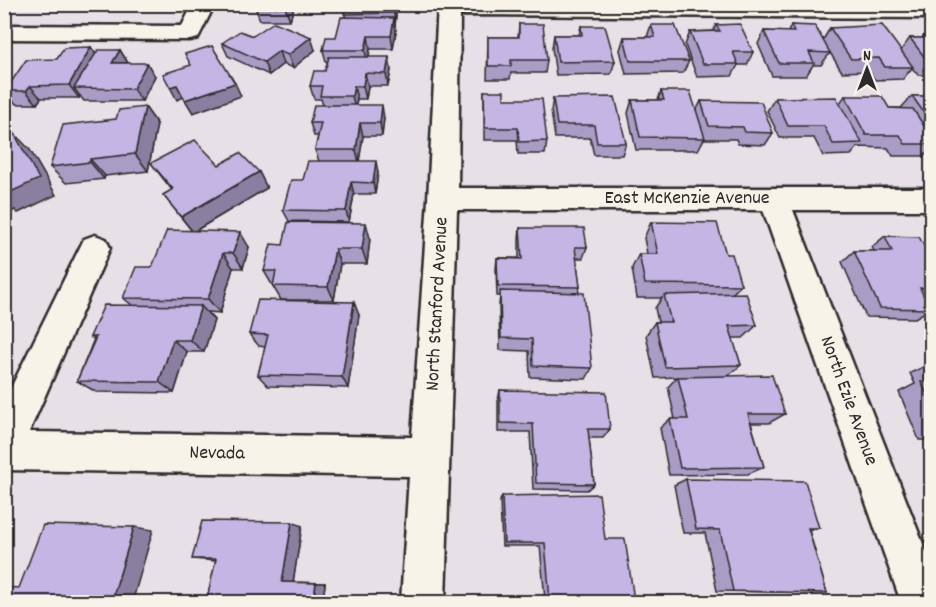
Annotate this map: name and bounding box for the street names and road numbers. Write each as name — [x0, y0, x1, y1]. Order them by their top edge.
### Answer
street label: East McKenzie Avenue — [604, 185, 770, 213]
street label: North Stanford Avenue — [419, 216, 457, 392]
street label: North Ezie Avenue — [812, 332, 884, 470]
street label: Nevada — [189, 440, 245, 468]

